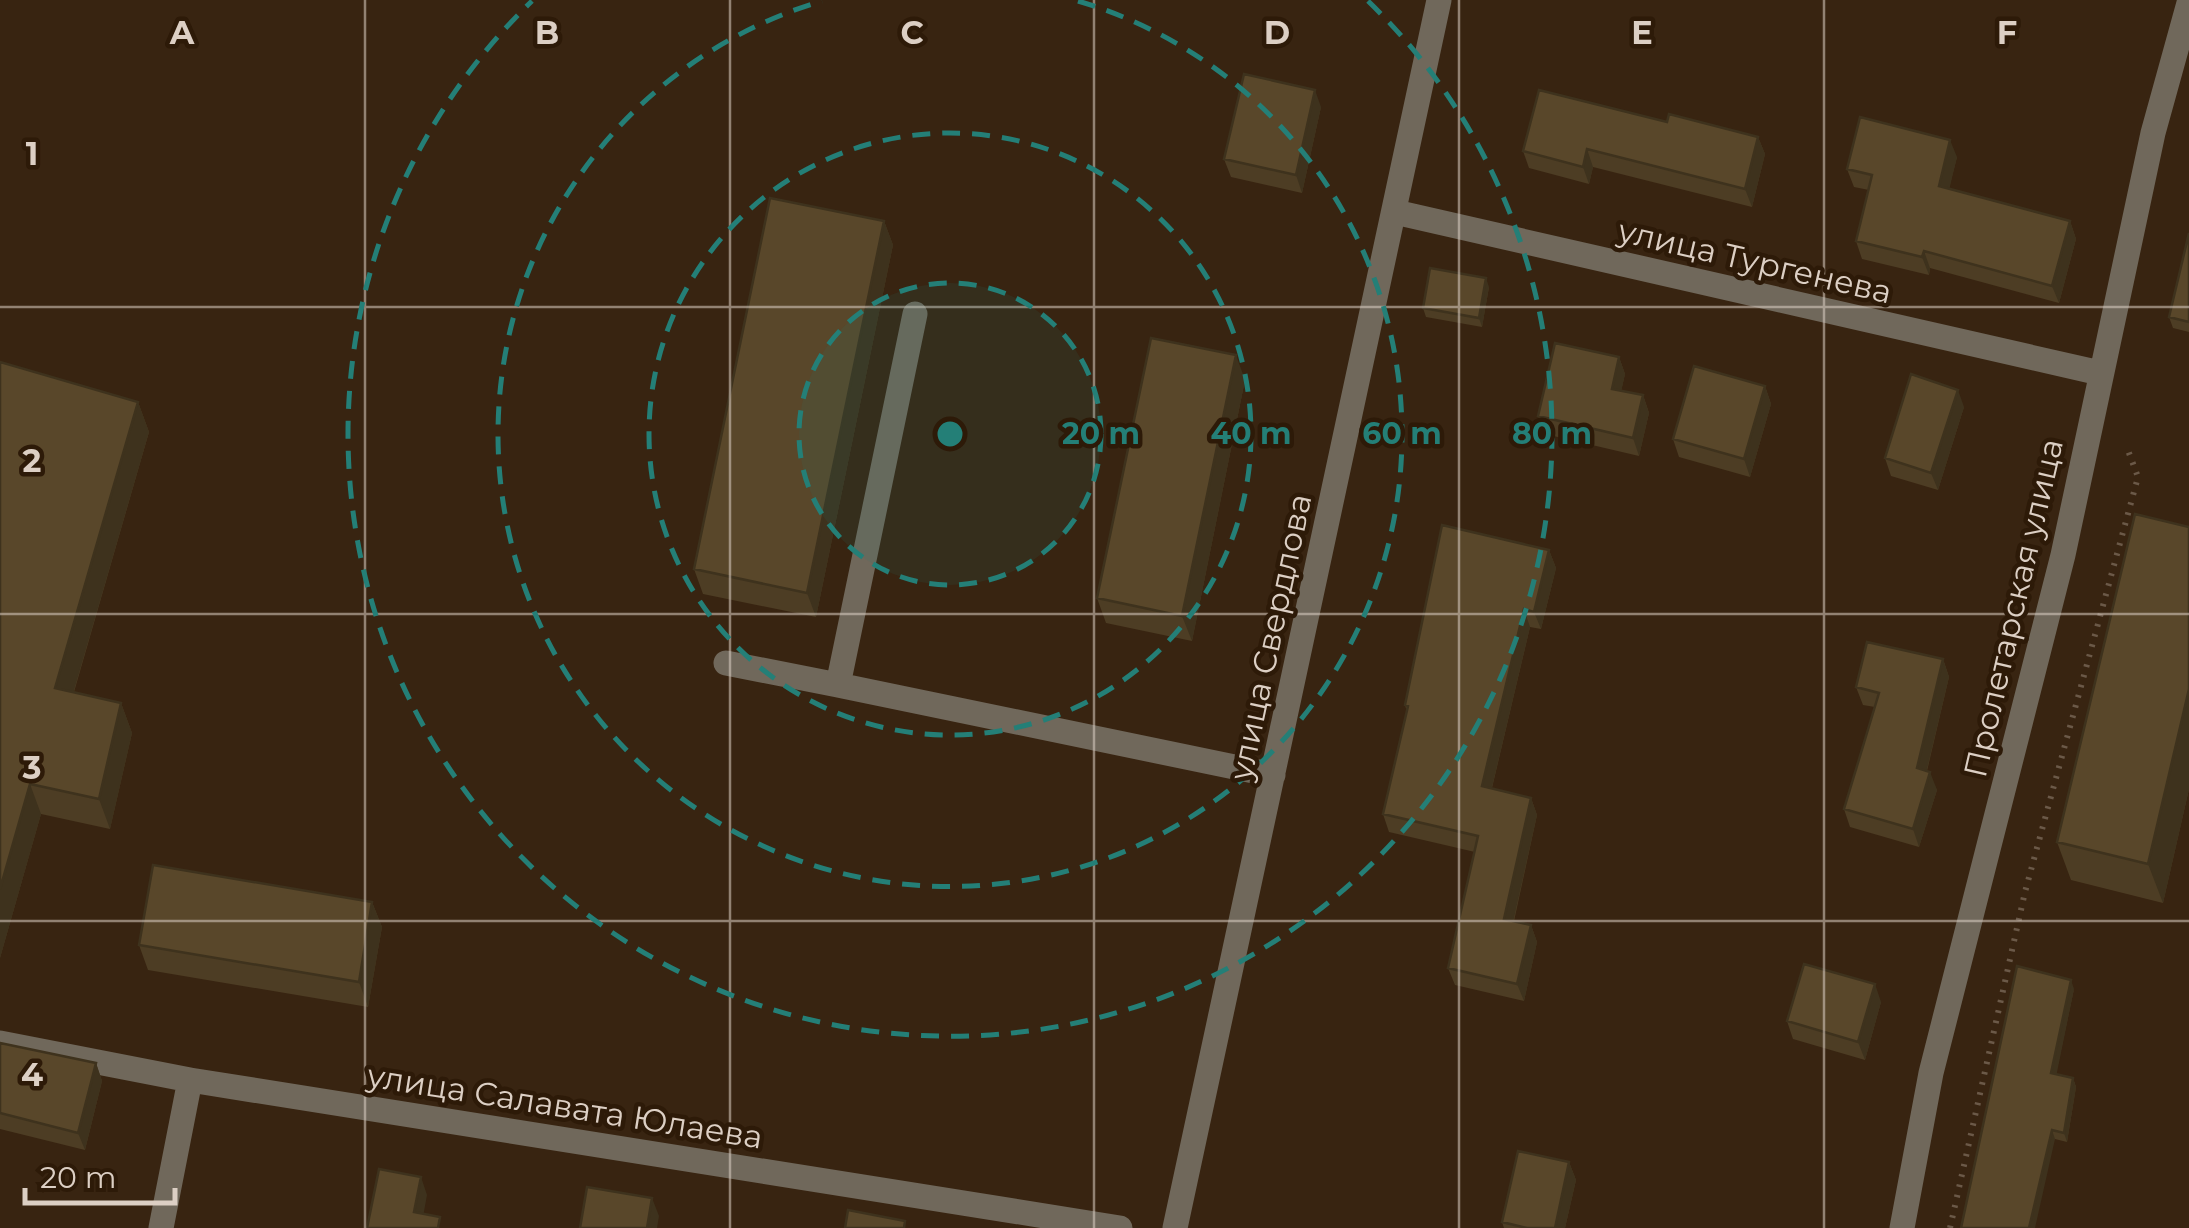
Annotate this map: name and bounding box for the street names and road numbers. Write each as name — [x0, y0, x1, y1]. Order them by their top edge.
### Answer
street label: улица Тургенева — [1613, 210, 1896, 311]
street label: Пролетарская улица — [1955, 435, 2071, 781]
street label: улица Свердлова — [1220, 490, 1319, 785]
street label: улица Салавата Юлаева — [363, 1055, 766, 1157]

